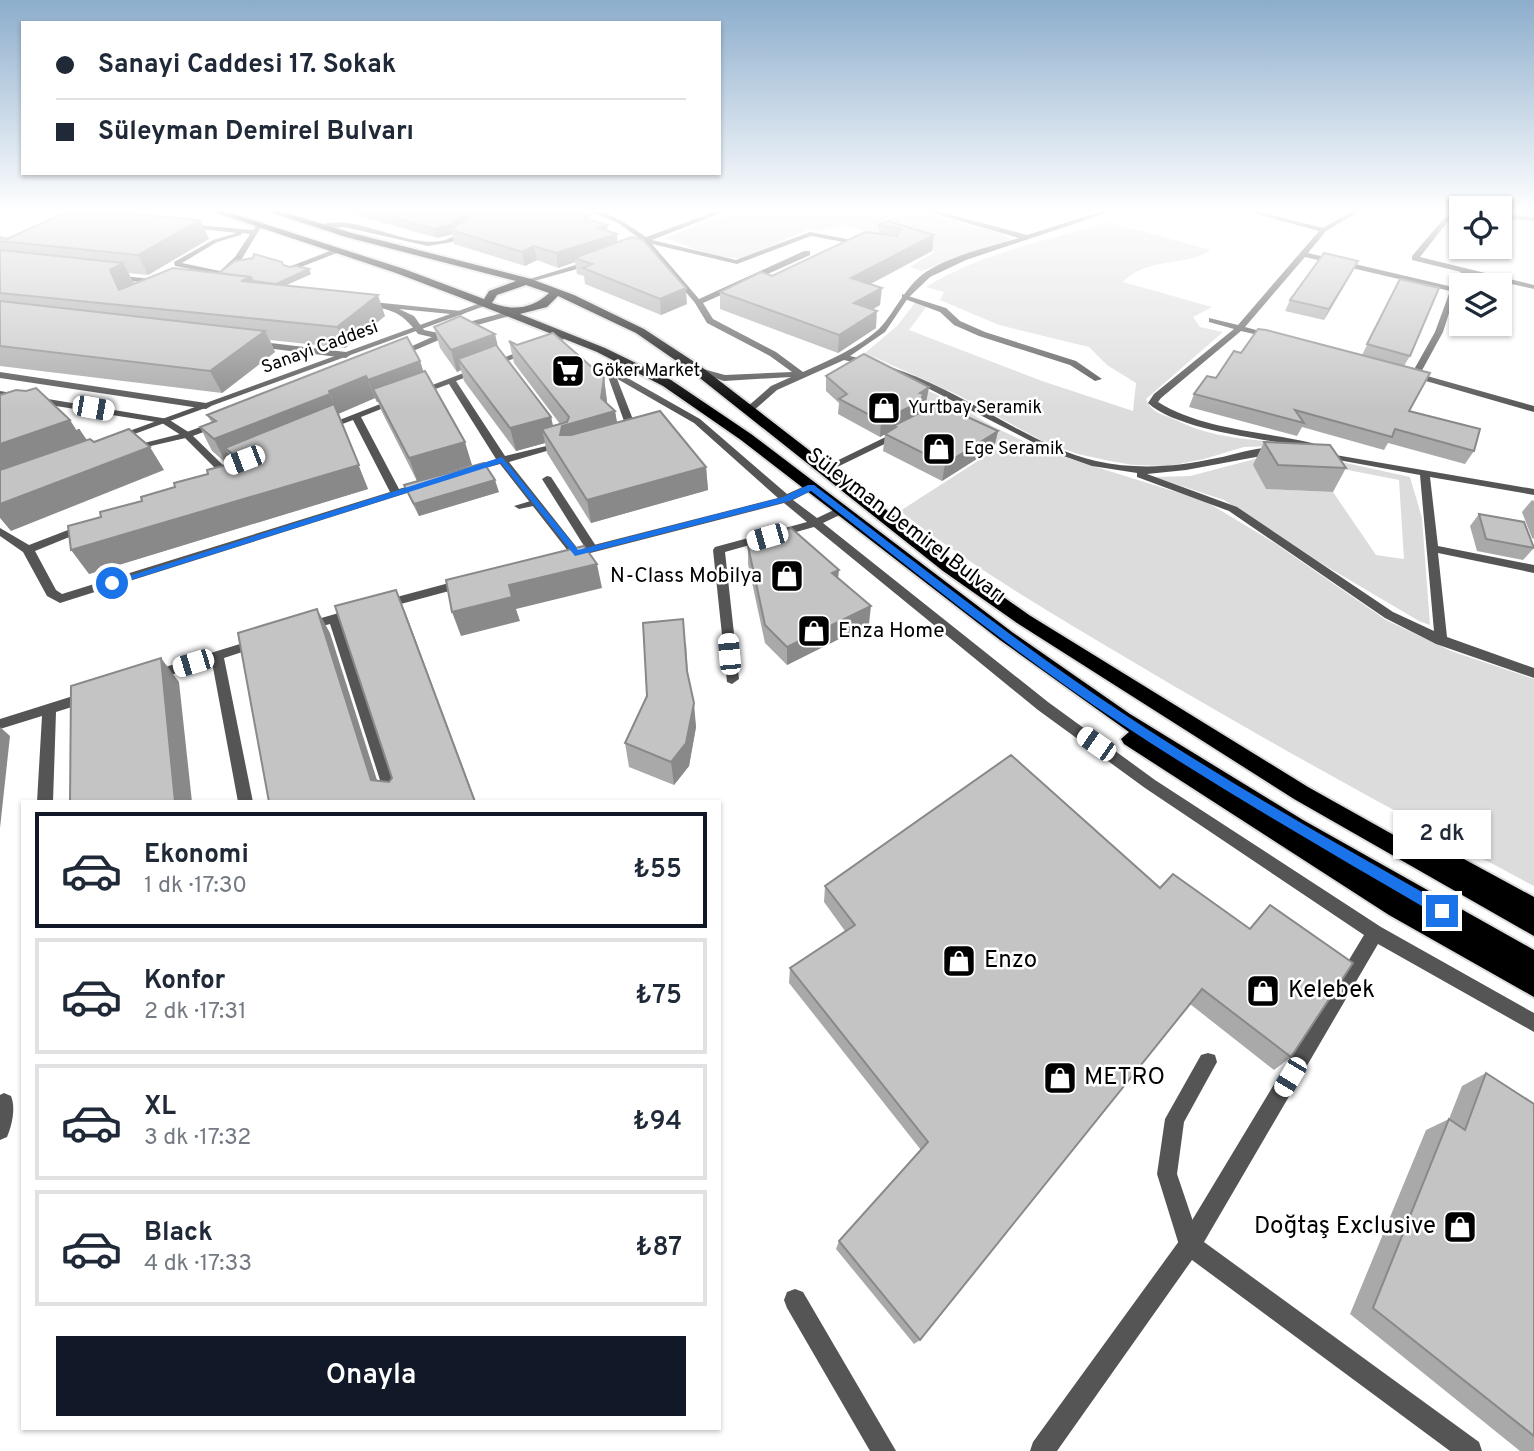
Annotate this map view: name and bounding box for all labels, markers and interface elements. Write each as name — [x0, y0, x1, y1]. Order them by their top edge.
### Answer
text: Sanayi Caddesi 17. Sokak — [98, 49, 396, 82]
text: Süleyman Demirel Bulvarı — [98, 116, 414, 149]
map controls — [1449, 196, 1512, 336]
button: locate — [1449, 196, 1512, 259]
button: layers — [1449, 273, 1512, 336]
street label: Sanayi Caddesi — [258, 316, 382, 380]
supermarket icon: Göker Market — [549, 352, 587, 390]
place label: Göker Market — [592, 360, 700, 383]
shop icon: Yurtbay Seramik — [865, 389, 903, 427]
car — [71, 394, 116, 422]
place label: Yurtbay Seramik — [908, 397, 1042, 420]
shop icon: Ege Seramik — [920, 430, 958, 468]
place label: Ege Seramik — [964, 438, 1064, 461]
street label: Süleyman Demirel Bulvarı — [801, 442, 1011, 610]
car — [221, 443, 268, 477]
car — [744, 521, 791, 553]
shop icon: N-Class Mobilya — [768, 557, 806, 595]
place label: N-Class Mobilya — [610, 563, 762, 590]
route start — [96, 567, 128, 599]
shop icon: Enza Home — [795, 612, 833, 650]
place label: Enza Home — [838, 618, 945, 645]
car — [717, 632, 742, 676]
car — [170, 647, 217, 679]
car — [1073, 723, 1120, 765]
callout: 2 dk — [1393, 810, 1491, 858]
text: 2 dk — [1419, 820, 1465, 849]
icon: car — [60, 839, 123, 902]
text: Ekonomi — [144, 839, 249, 872]
text: ₺55 — [633, 854, 682, 887]
text: 1 dk · 17:30 — [144, 872, 247, 901]
route end — [1426, 895, 1458, 927]
shop icon: Enzo — [940, 942, 978, 980]
place label: Enzo — [984, 946, 1037, 976]
icon: car — [60, 965, 123, 1028]
text: Konfor — [144, 965, 225, 998]
shop icon: Kelebek — [1244, 972, 1282, 1010]
place label: Kelebek — [1288, 976, 1375, 1006]
text: ₺75 — [635, 980, 682, 1013]
text: 2 dk · 17:31 — [144, 998, 247, 1027]
car — [1271, 1054, 1310, 1100]
shop icon: METRO — [1041, 1059, 1079, 1097]
place label: METRO — [1084, 1063, 1165, 1093]
icon: car — [60, 1091, 123, 1154]
text: XL — [144, 1091, 176, 1124]
text: ₺94 — [633, 1106, 682, 1139]
text: 3 dk · 17:32 — [144, 1124, 251, 1153]
shop icon: Doğtaş Exclusive — [1441, 1208, 1479, 1246]
place label: Doğtaş Exclusive — [1254, 1212, 1436, 1242]
icon: car — [60, 1217, 123, 1280]
text: Black — [144, 1217, 213, 1250]
text: ₺87 — [636, 1232, 682, 1265]
text: 4 dk · 17:33 — [144, 1250, 252, 1279]
button: Onayla — [56, 1336, 686, 1416]

